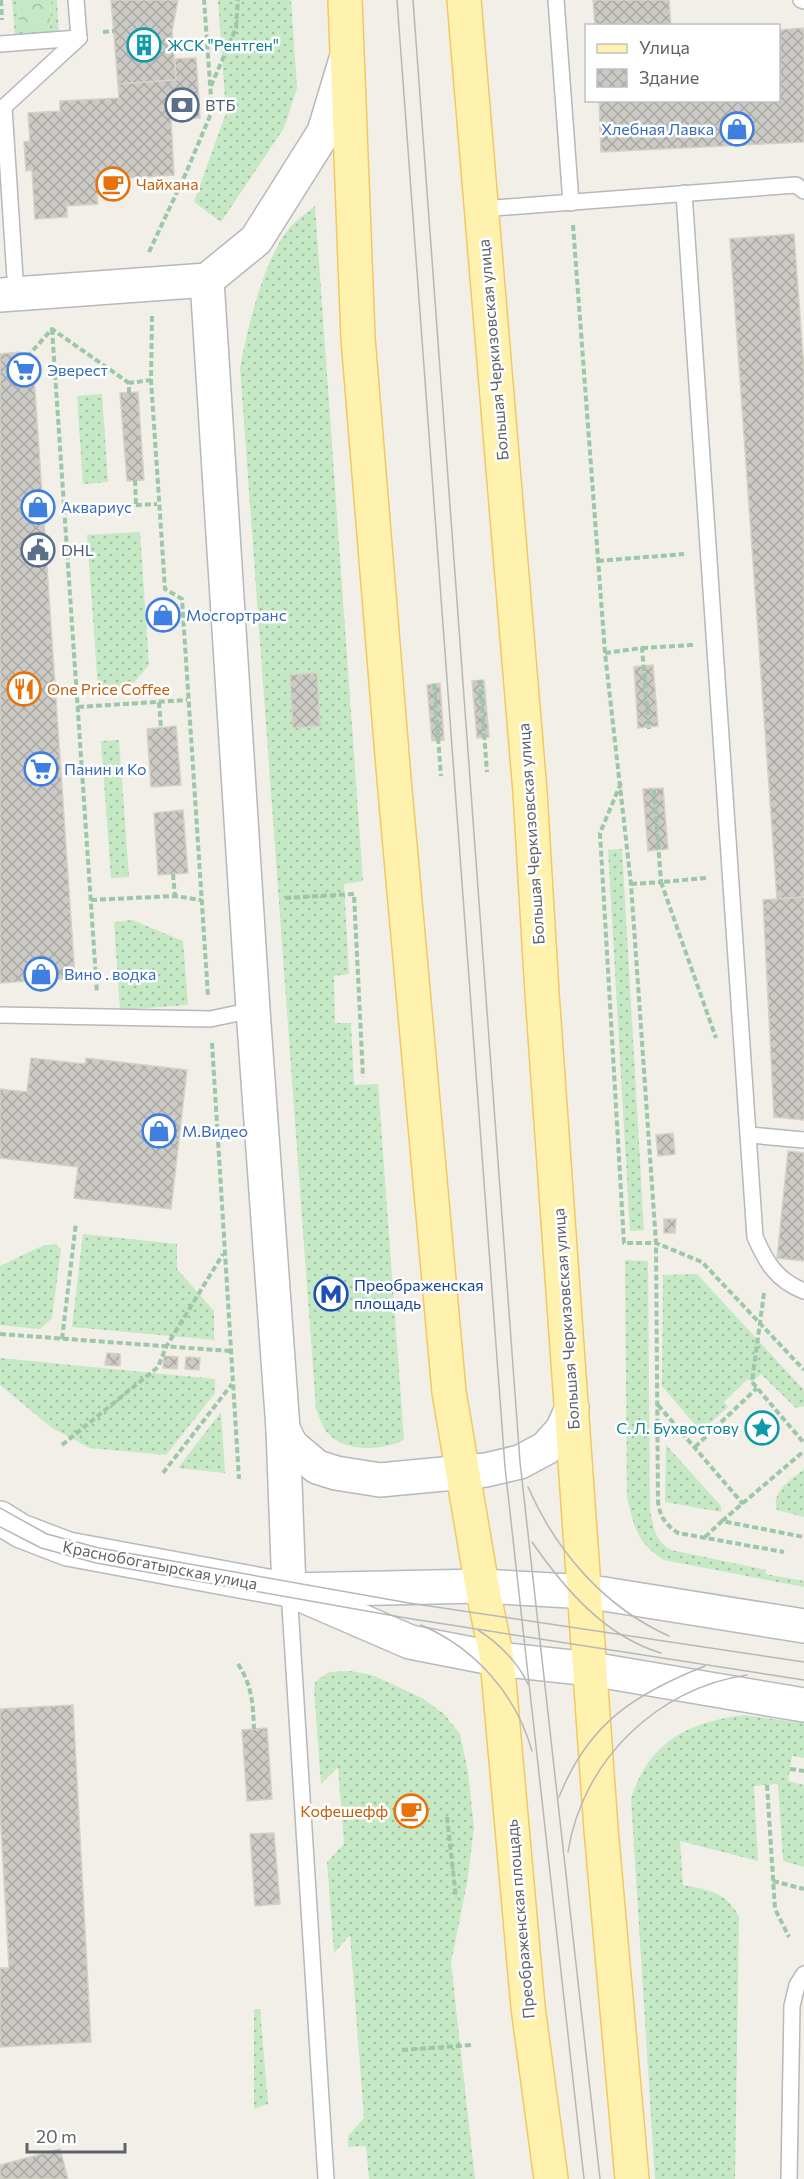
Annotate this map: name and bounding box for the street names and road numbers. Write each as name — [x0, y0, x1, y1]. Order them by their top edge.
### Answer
street label: Большая Черкизовская улица — [473, 239, 512, 462]
street label: Большая Черкизовская улица — [513, 723, 548, 945]
street label: Большая Черкизовская улица — [548, 1208, 583, 1430]
street label: Краснобогатырская улица — [61, 1536, 259, 1593]
street label: Преображенская площадь — [501, 1819, 538, 2020]

